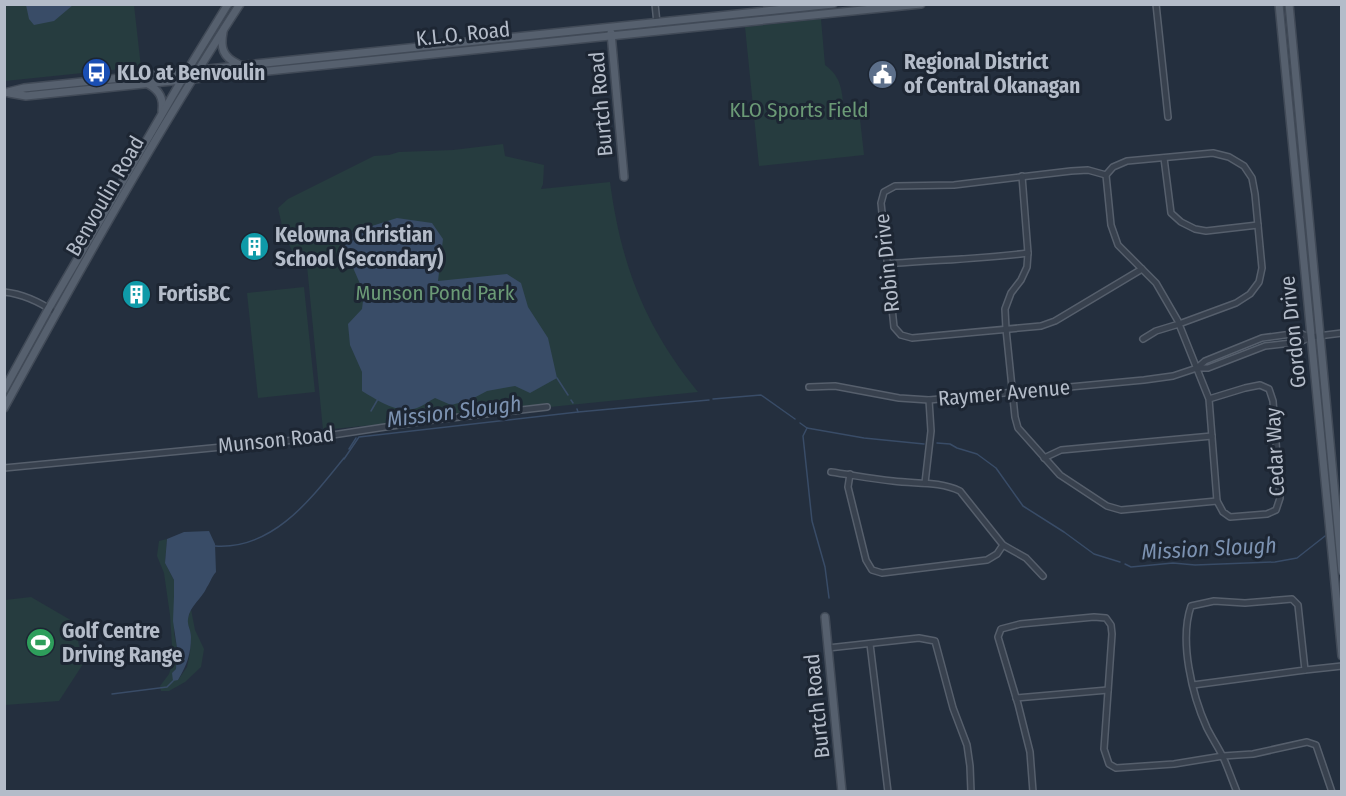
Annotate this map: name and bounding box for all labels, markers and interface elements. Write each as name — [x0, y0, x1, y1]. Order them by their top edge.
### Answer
street label: K.L.O. Road — [415, 16, 511, 52]
place label: Regional District of Central Okanagan — [904, 49, 1080, 99]
street label: Burtch Road — [583, 51, 619, 157]
bus stop icon: KLO at Benvoulin — [80, 57, 112, 89]
public building icon: Regional District of Central Okanagan — [867, 58, 899, 90]
place label: KLO at Benvoulin — [117, 60, 265, 86]
park label: KLO Sports Field — [729, 97, 869, 123]
street label: Benvoulin Road — [60, 131, 150, 261]
street label: Robin Drive — [869, 212, 905, 314]
place label: Kelowna Christian School (Secondary) — [275, 222, 443, 272]
building icon: Kelowna Christian School (Secondary) — [238, 231, 270, 263]
street label: Gordon Drive — [1274, 275, 1312, 389]
building icon: FortisBC — [121, 278, 153, 310]
park label: Munson Pond Park — [356, 280, 515, 306]
place label: FortisBC — [158, 281, 230, 307]
street label: Raymer Avenue — [937, 374, 1071, 412]
water label: Mission Slough — [385, 390, 523, 433]
street label: Cedar Way — [1260, 406, 1290, 497]
street label: Munson Road — [217, 421, 335, 459]
water label: Mission Slough — [1141, 531, 1277, 566]
place label: Golf Centre Driving Range — [62, 618, 183, 668]
sports icon: Golf Centre Driving Range — [25, 627, 57, 659]
street label: Burtch Road — [799, 652, 835, 760]

